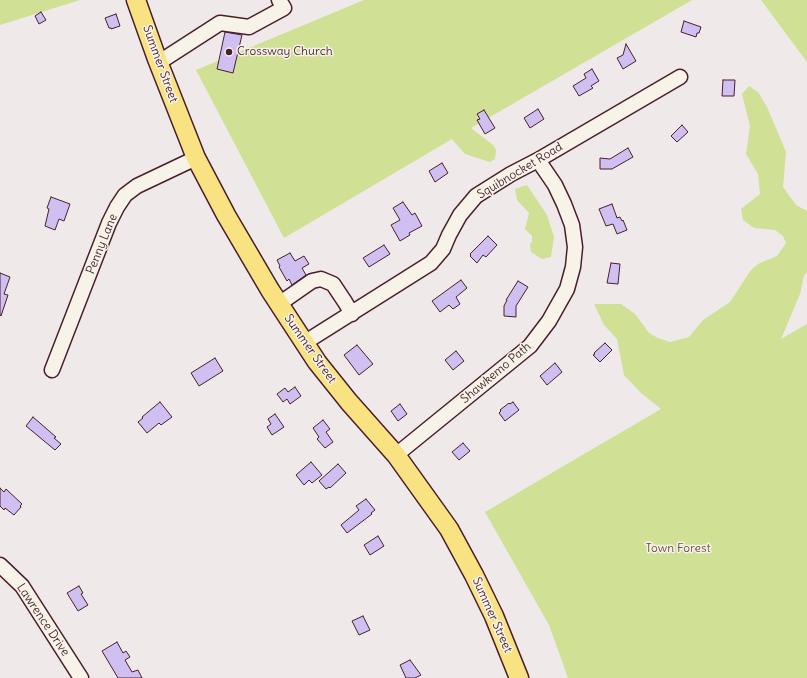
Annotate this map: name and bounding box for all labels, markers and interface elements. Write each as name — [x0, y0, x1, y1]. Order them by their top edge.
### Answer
street label: Summer Street — [139, 23, 181, 105]
place label: Crossway Church — [237, 45, 333, 59]
marker: Crossway Church — [224, 47, 234, 57]
street label: Squibnocket Road — [475, 140, 565, 202]
street label: Penny Lane — [83, 212, 121, 276]
street label: Summer Street — [281, 312, 339, 386]
street label: Shawkemo Path — [458, 339, 534, 407]
park label: Town Forest — [646, 542, 710, 556]
street label: Summer Street — [469, 575, 515, 655]
street label: Lawrence Drive — [13, 581, 73, 659]

